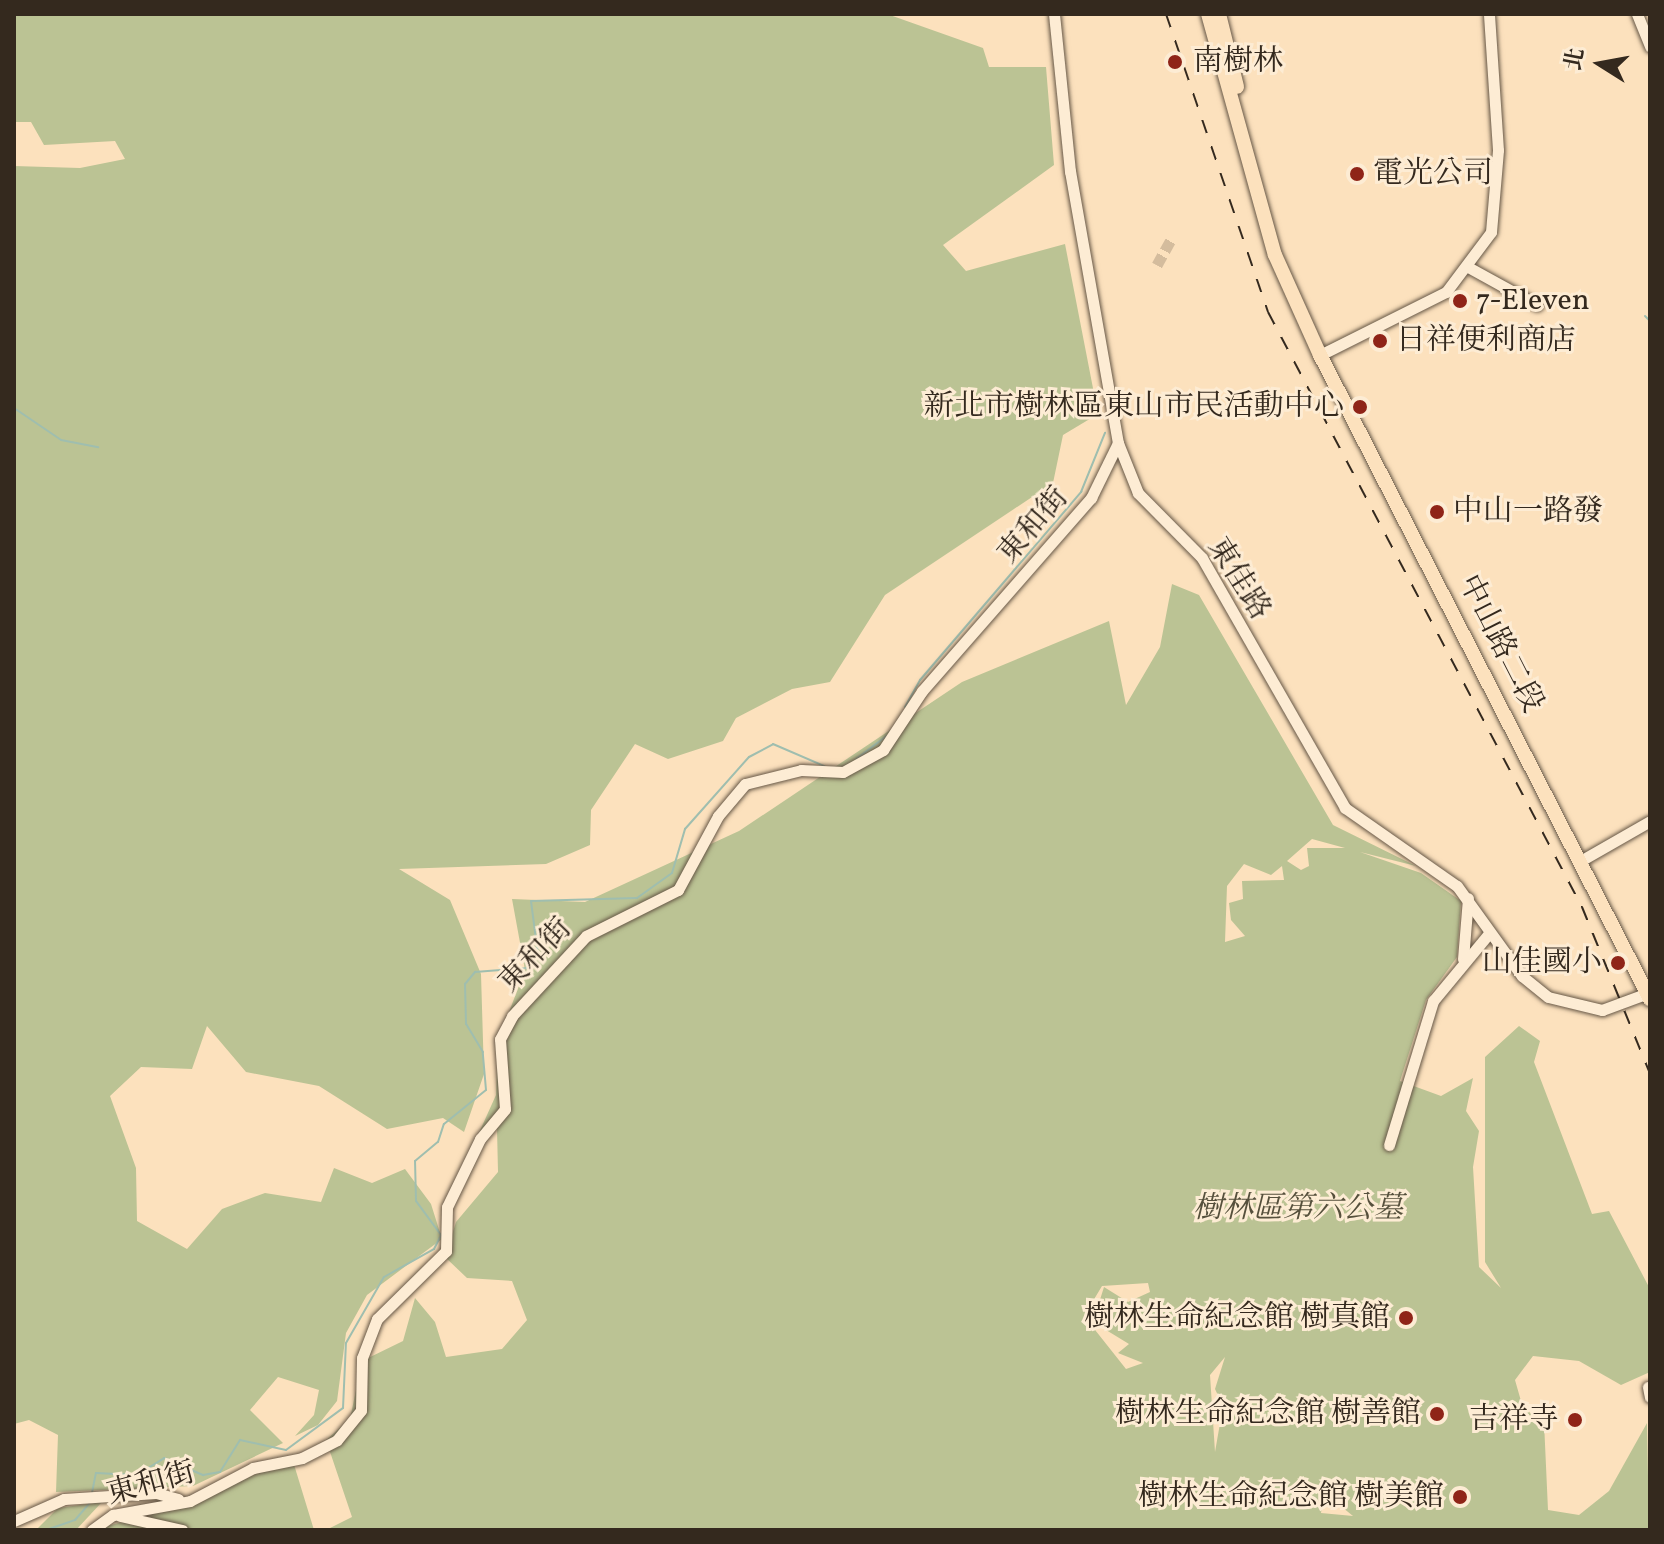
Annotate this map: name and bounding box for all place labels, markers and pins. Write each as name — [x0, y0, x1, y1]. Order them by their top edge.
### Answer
place label: 南樹林 — [1193, 44, 1283, 80]
marker: 南樹林 — [1164, 51, 1186, 73]
place label: 電光公司 — [1373, 156, 1493, 192]
marker: 電光公司 — [1348, 165, 1366, 183]
place label: 7-Eleven — [1476, 283, 1590, 319]
marker: 7-Eleven — [1451, 292, 1469, 310]
place label: 日祥便利商店 — [1396, 323, 1576, 359]
marker: 日祥便利商店 — [1371, 332, 1389, 350]
place label: 新北市樹林區東山市民活動中心 — [924, 389, 1344, 425]
marker: 新北市樹林區東山市民活動中心 — [1351, 398, 1369, 416]
place label: 中山一路發 — [1453, 494, 1603, 530]
marker: 中山一路發 — [1428, 503, 1446, 521]
place label: 山佳國小 — [1482, 945, 1602, 981]
marker: 山佳國小 — [1609, 954, 1627, 972]
place label: 樹林生命紀念館 樹真館 — [1084, 1300, 1390, 1336]
marker: 樹林生命紀念館 樹真館 — [1397, 1309, 1415, 1327]
place label: 樹林生命紀念館 樹善館 — [1115, 1396, 1421, 1432]
place label: 吉祥寺 — [1469, 1402, 1559, 1438]
marker: 樹林生命紀念館 樹善館 — [1428, 1405, 1446, 1423]
marker: 吉祥寺 — [1566, 1411, 1584, 1429]
place label: 樹林生命紀念館 樹美館 — [1138, 1479, 1444, 1515]
marker: 樹林生命紀念館 樹美館 — [1451, 1488, 1469, 1506]

